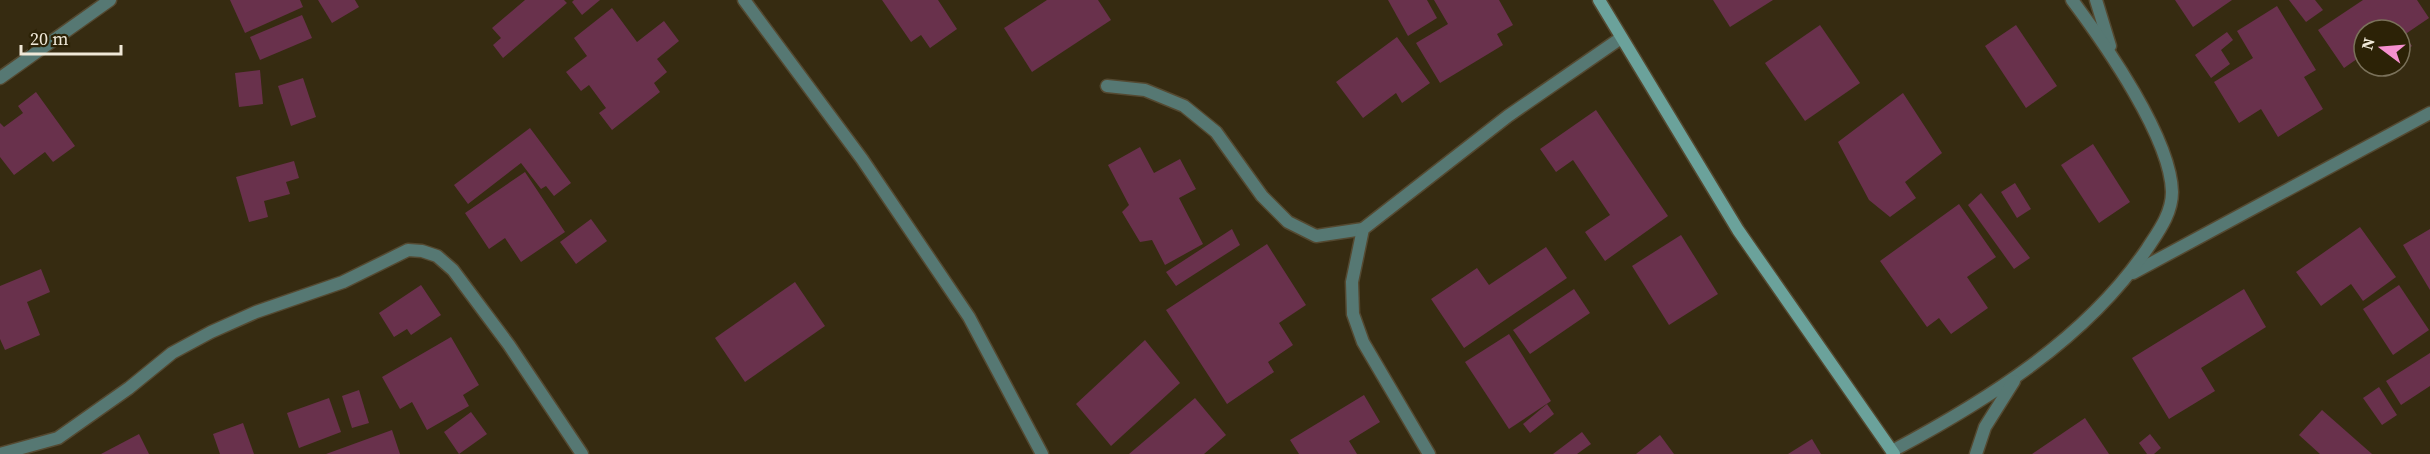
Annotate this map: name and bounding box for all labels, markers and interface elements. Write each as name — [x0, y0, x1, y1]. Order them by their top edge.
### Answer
scale bar — [21, 18, 122, 56]
north arrow — [2352, 18, 2412, 78]
text: 20 m — [30, 26, 68, 51]
text: N — [2355, 35, 2380, 52]

